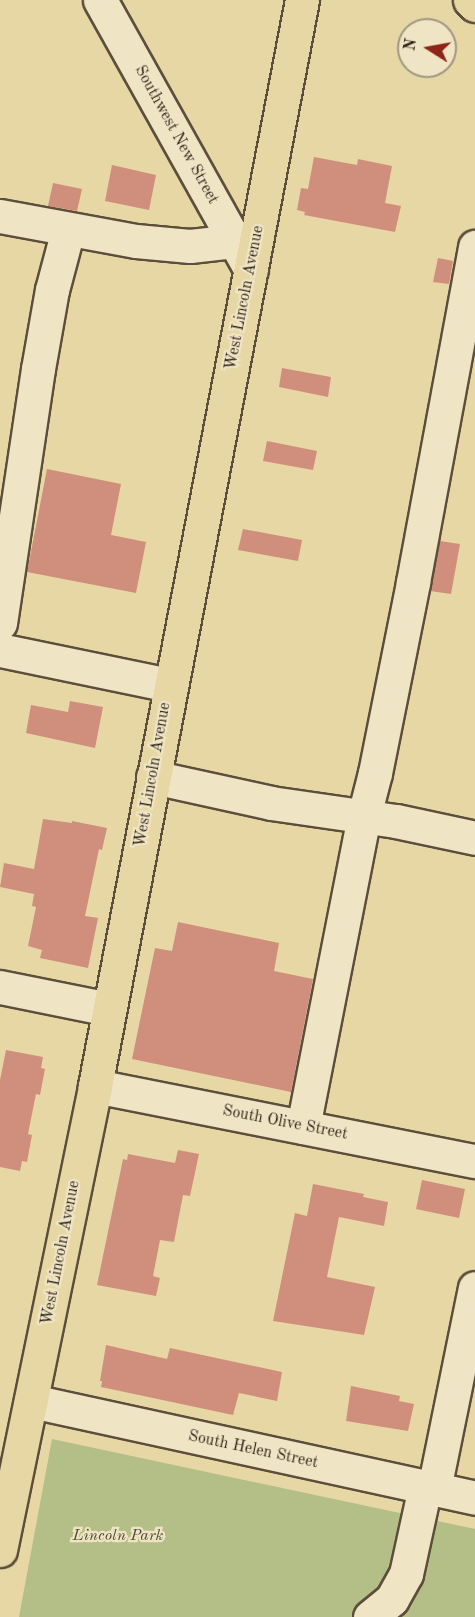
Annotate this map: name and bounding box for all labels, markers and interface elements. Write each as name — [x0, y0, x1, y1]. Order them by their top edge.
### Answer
north arrow — [397, 18, 457, 78]
text: N — [402, 37, 420, 52]
street label: Southwest New Street — [130, 62, 222, 208]
street label: West Lincoln Avenue — [222, 224, 268, 372]
street label: West Lincoln Avenue — [131, 701, 175, 849]
street label: South Olive Street — [221, 1101, 349, 1145]
street label: West Lincoln Avenue — [38, 1179, 84, 1327]
street label: South Helen Street — [186, 1427, 320, 1473]
park label: Lincoln Park — [73, 1526, 163, 1546]

